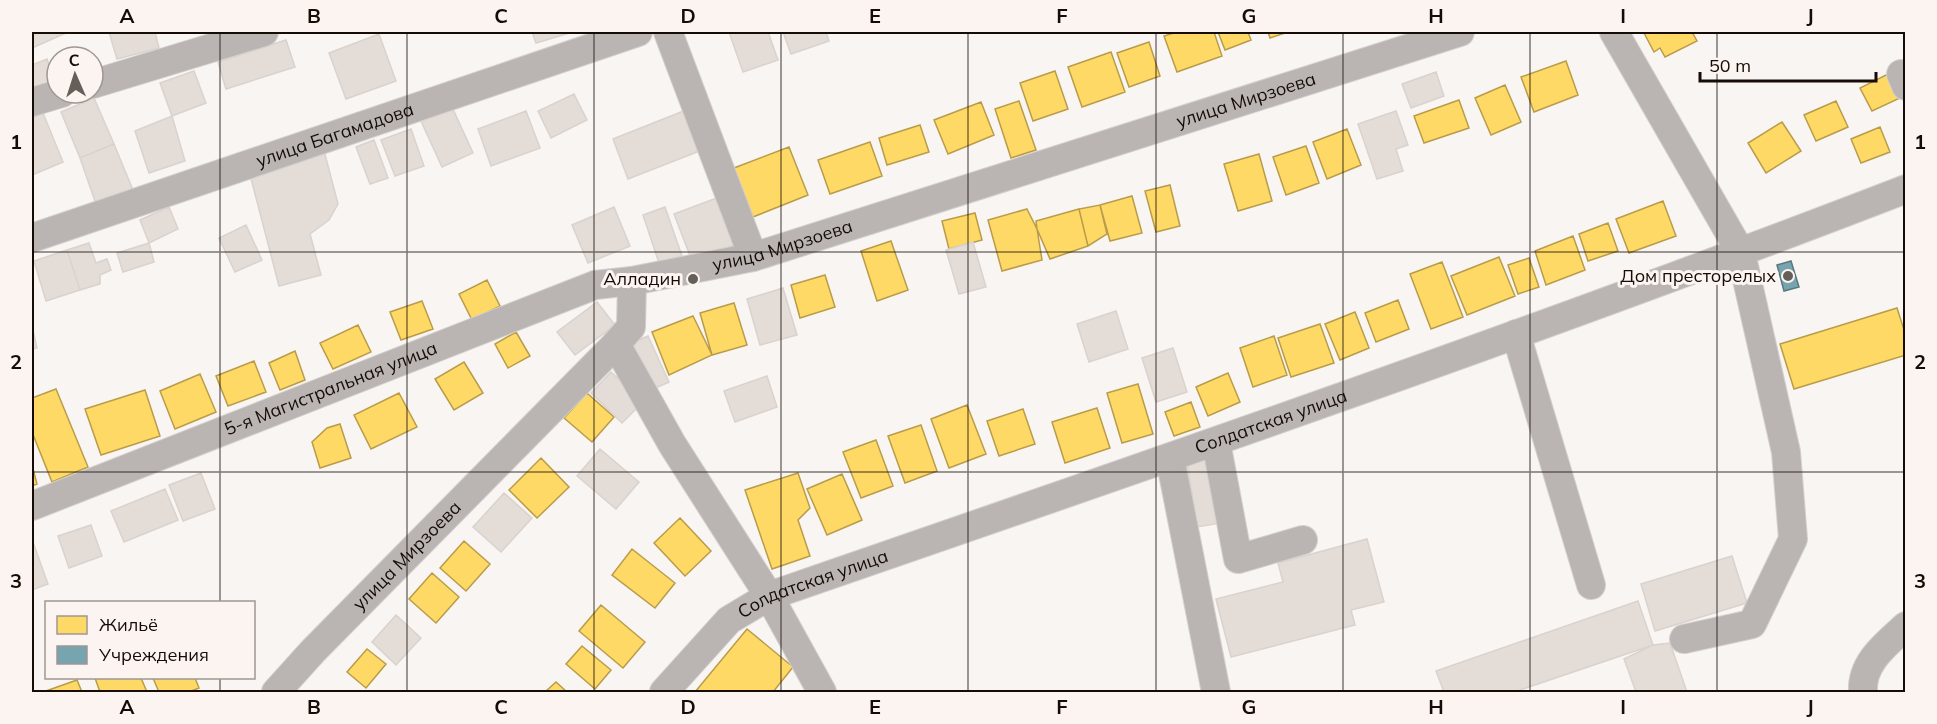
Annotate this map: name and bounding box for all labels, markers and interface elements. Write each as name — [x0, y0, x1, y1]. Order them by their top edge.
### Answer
text: A — [120, 3, 135, 28]
text: B — [307, 3, 321, 28]
text: C — [494, 3, 508, 28]
text: D — [680, 3, 696, 28]
text: E — [869, 3, 881, 28]
text: F — [1056, 3, 1068, 28]
text: G — [1242, 3, 1256, 28]
text: H — [1428, 3, 1444, 28]
text: I — [1620, 3, 1626, 28]
text: J — [1806, 3, 1814, 28]
north arrow — [45, 45, 105, 105]
scale bar — [1700, 45, 1876, 83]
text: С — [68, 50, 80, 70]
text: 50 m — [1709, 54, 1751, 77]
street label: улица Мирзоева — [1173, 67, 1318, 133]
street label: улица Багамадова — [253, 97, 417, 172]
text: 1 — [10, 129, 22, 154]
text: 1 — [1914, 129, 1926, 154]
street label: улица Мирзоева — [710, 214, 855, 276]
place label: Дом престорелых — [1620, 264, 1776, 287]
place label: Алладин — [603, 267, 681, 290]
marker: Дом престорелых — [1781, 269, 1795, 283]
marker: Алладин — [686, 272, 700, 286]
street label: 5-я Магистральная улица — [221, 336, 440, 440]
text: 2 — [10, 349, 22, 374]
text: 2 — [1914, 349, 1926, 374]
street label: Солдатская улица — [1192, 384, 1350, 459]
street label: улица Мирзоева — [348, 496, 466, 615]
street label: Солдатская улица — [733, 544, 891, 623]
text: 3 — [10, 568, 22, 593]
text: 3 — [1914, 568, 1926, 593]
legend — [45, 601, 255, 679]
text: Жильё — [99, 613, 158, 636]
text: Учреждения — [98, 643, 209, 666]
text: A — [120, 694, 135, 719]
text: B — [307, 694, 321, 719]
text: C — [494, 694, 508, 719]
text: D — [680, 694, 696, 719]
text: E — [869, 694, 881, 719]
text: F — [1056, 694, 1068, 719]
text: G — [1242, 694, 1256, 719]
text: H — [1428, 694, 1444, 719]
text: I — [1620, 694, 1626, 719]
text: J — [1806, 694, 1814, 719]

